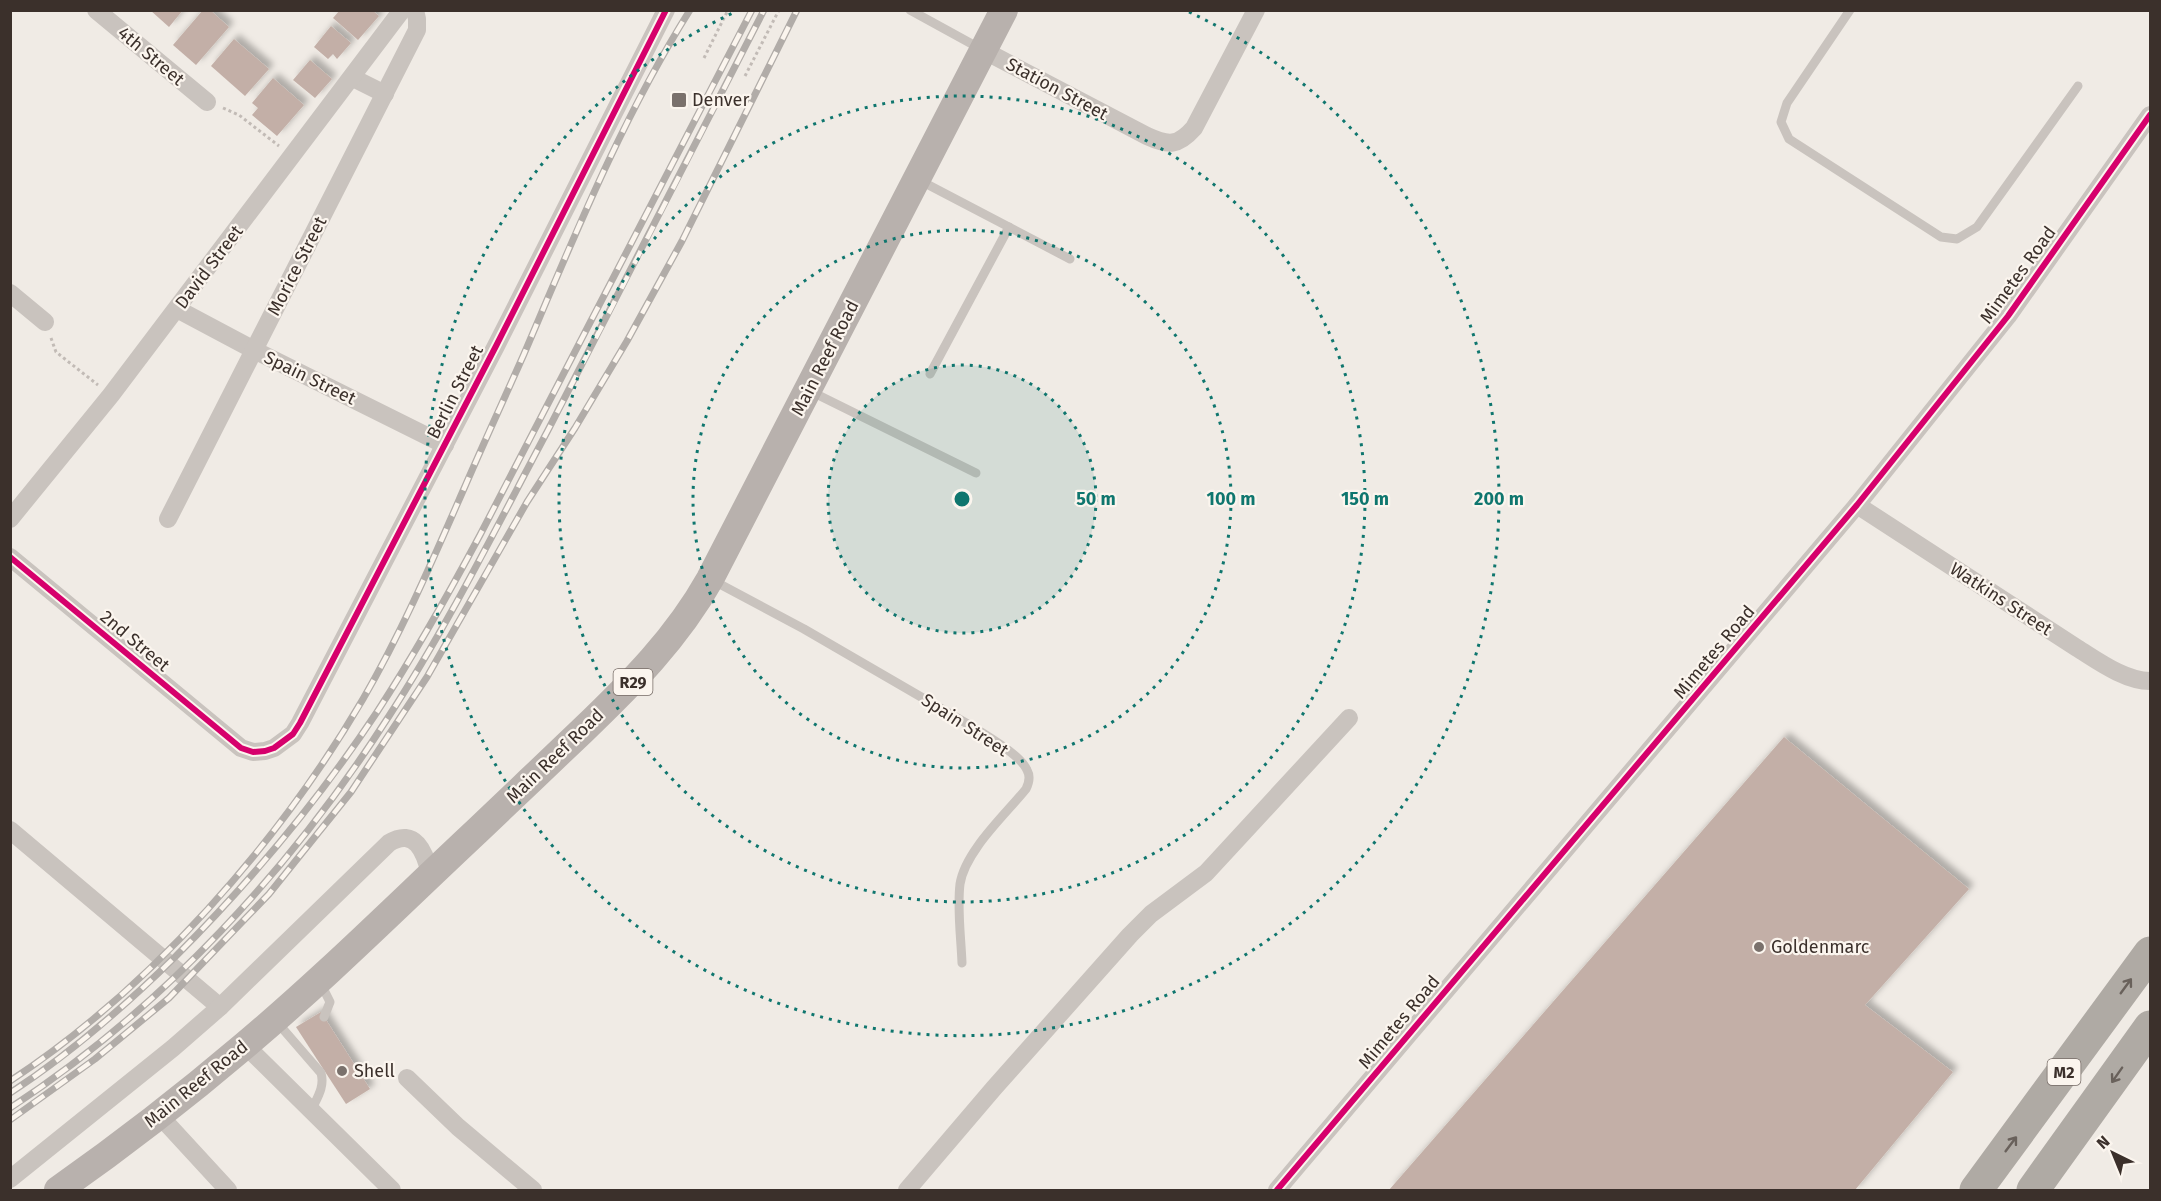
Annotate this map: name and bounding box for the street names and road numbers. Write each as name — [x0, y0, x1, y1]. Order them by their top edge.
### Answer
street label: 4th Street — [113, 22, 189, 91]
street label: Station Street — [1002, 53, 1112, 125]
street label: Morice Street — [263, 212, 332, 319]
street label: David Street — [170, 220, 248, 313]
street label: Mimetes Road — [1975, 222, 2061, 328]
street label: Main Reef Road — [786, 297, 864, 419]
street label: Berlin Street — [422, 341, 488, 443]
street label: Spain Street — [261, 346, 360, 410]
street label: Watkins Street — [1946, 558, 2057, 640]
street label: Mimetes Road — [1669, 601, 1759, 703]
street label: 2nd Street — [96, 606, 175, 677]
road number: R29 — [614, 669, 652, 695]
street label: Spain Street — [917, 689, 1013, 762]
street label: Main Reef Road — [502, 704, 608, 808]
street label: Mimetes Road — [1354, 971, 1444, 1073]
street label: Main Reef Road — [140, 1036, 252, 1132]
road number: M2 — [2048, 1059, 2080, 1085]

